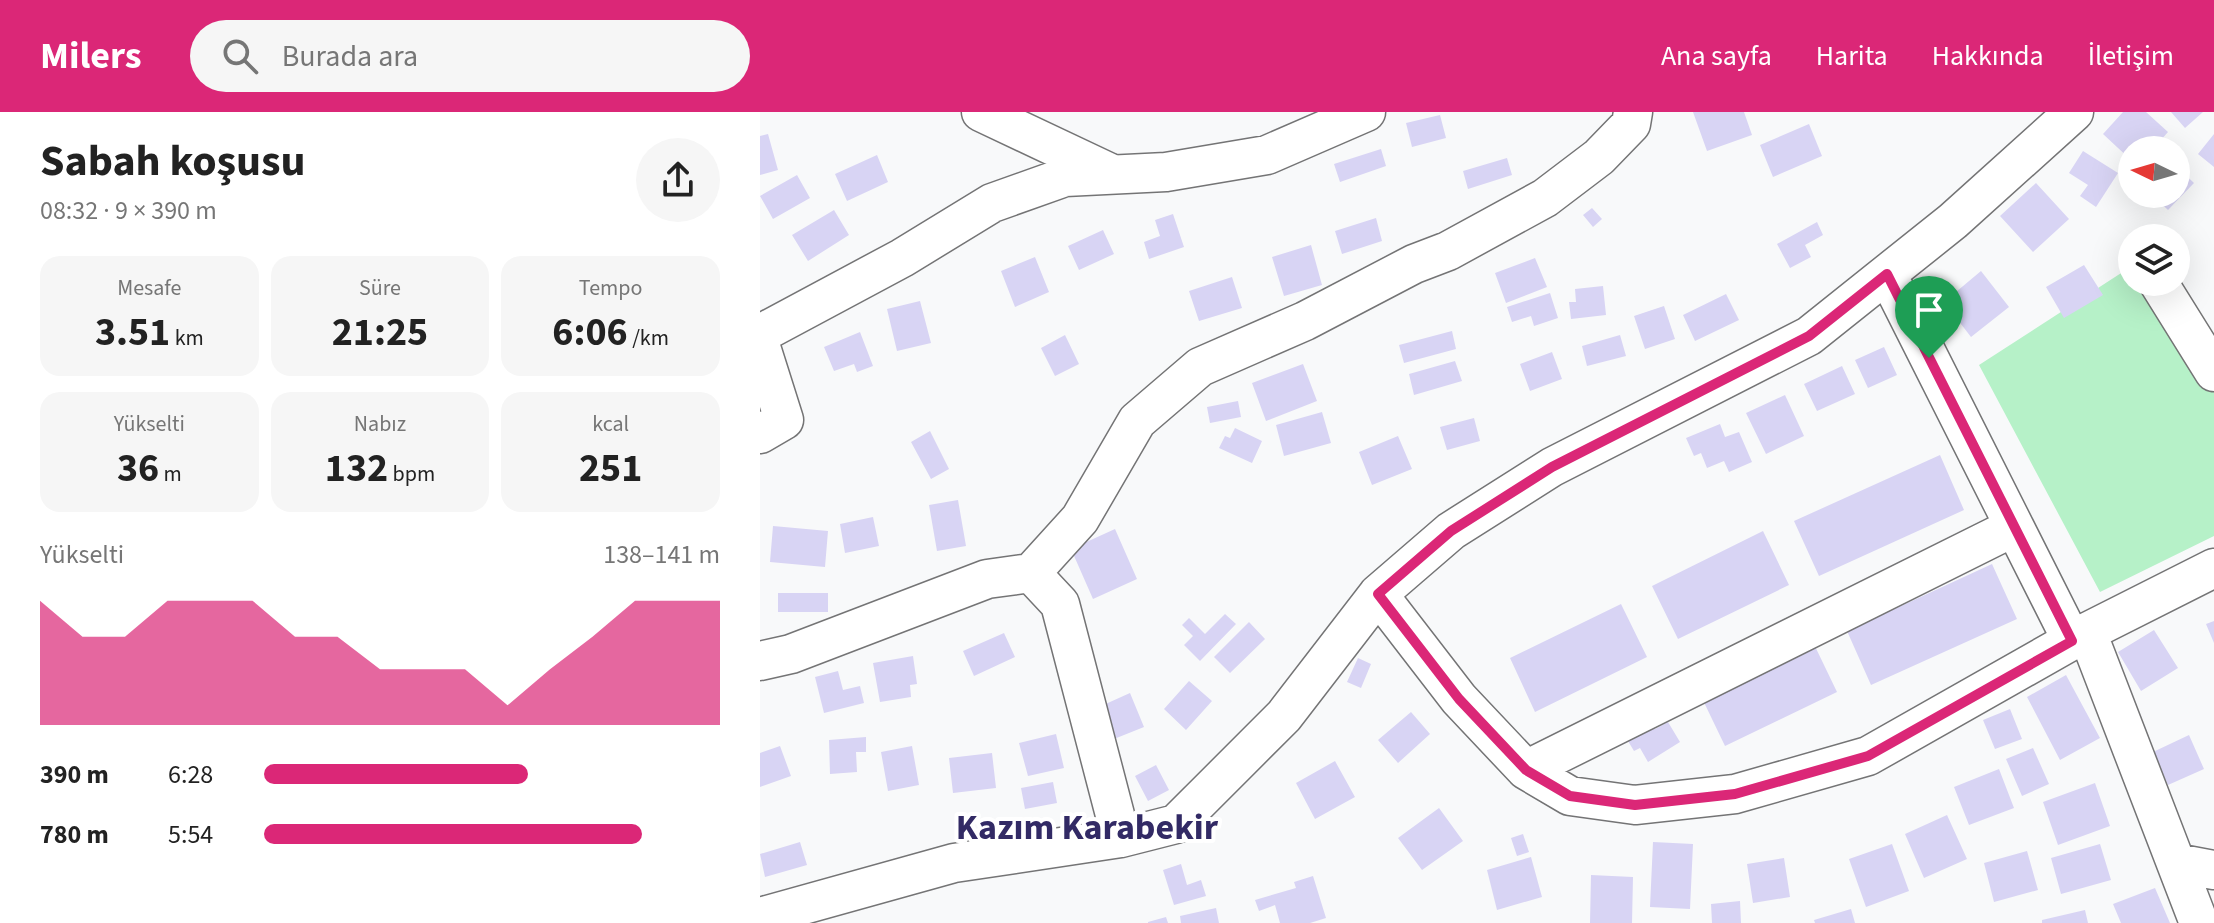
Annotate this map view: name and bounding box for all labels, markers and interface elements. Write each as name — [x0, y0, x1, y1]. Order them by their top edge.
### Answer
search box — [190, 20, 750, 92]
text: Milers — [40, 29, 142, 83]
icon: search — [218, 34, 262, 78]
text: Burada ara — [282, 35, 418, 78]
text: Ana sayfa — [1661, 36, 1772, 76]
text: Harita — [1816, 36, 1888, 76]
text: Hakkında — [1932, 36, 2044, 76]
text: İletişim — [2088, 36, 2174, 76]
text: Sabah koşusu — [40, 130, 306, 193]
north arrow — [2118, 136, 2190, 208]
map controls — [2118, 136, 2190, 296]
button: share — [636, 138, 720, 222]
text: 08:32 · 9 × 390 m — [40, 192, 217, 229]
button: layers — [2118, 224, 2190, 296]
text: Mesafe — [117, 272, 182, 304]
text: Süre — [359, 272, 401, 304]
text: Tempo — [579, 272, 642, 304]
pin — [1895, 276, 1963, 358]
icon: arrive — [1907, 288, 1951, 332]
text: 3.51 — [95, 304, 170, 361]
text: 21:25 — [332, 304, 428, 361]
text: 6:06 — [552, 304, 628, 361]
text: km — [170, 322, 204, 354]
text: /km — [628, 322, 669, 354]
text: Yükselti — [114, 408, 185, 440]
text: Nabız — [354, 408, 406, 440]
text: kcal — [592, 408, 629, 440]
text: 36 — [117, 440, 159, 497]
text: 132 — [325, 440, 388, 497]
text: 251 — [579, 440, 642, 497]
text: m — [159, 458, 182, 490]
text: bpm — [388, 458, 435, 490]
text: Yükselti — [40, 536, 124, 573]
text: 138–141 m — [603, 536, 720, 573]
text: 390 m — [40, 756, 109, 793]
text: 6:28 — [168, 756, 213, 793]
district label: Kazım Karabekir — [956, 802, 1219, 853]
text: 780 m — [40, 816, 109, 853]
text: 5:54 — [168, 816, 213, 853]

